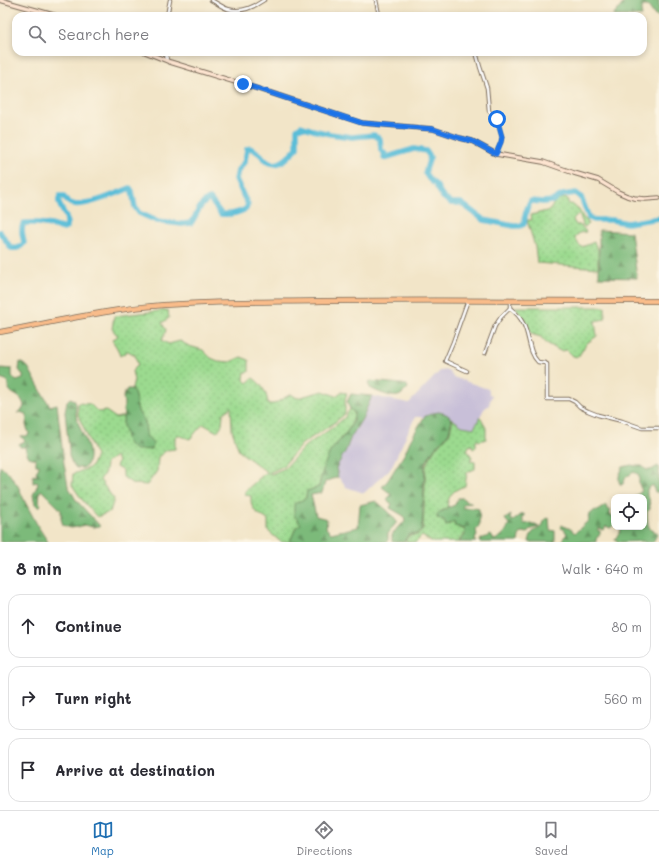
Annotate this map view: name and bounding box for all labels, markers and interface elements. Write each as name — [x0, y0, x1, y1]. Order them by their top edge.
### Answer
search box — [12, 12, 647, 56]
icon: search — [26, 23, 48, 45]
text: Search here — [58, 24, 149, 44]
route end — [234, 75, 252, 93]
route start — [488, 110, 506, 128]
map controls — [611, 494, 647, 530]
button: locate — [611, 494, 647, 530]
text: 8 min — [16, 557, 62, 579]
text: Walk · 640 m — [561, 560, 643, 577]
icon: ahead — [17, 615, 39, 637]
text: Continue — [55, 616, 122, 636]
text: 80 m — [612, 618, 642, 635]
icon: right — [17, 687, 39, 709]
text: Turn right — [55, 688, 132, 708]
text: 560 m — [604, 690, 642, 707]
icon: arrive — [17, 759, 39, 781]
text: Arrive at destination — [55, 760, 215, 780]
tab: Map — [91, 819, 114, 858]
tab: Directions — [296, 819, 352, 858]
tab: Saved — [535, 819, 568, 858]

